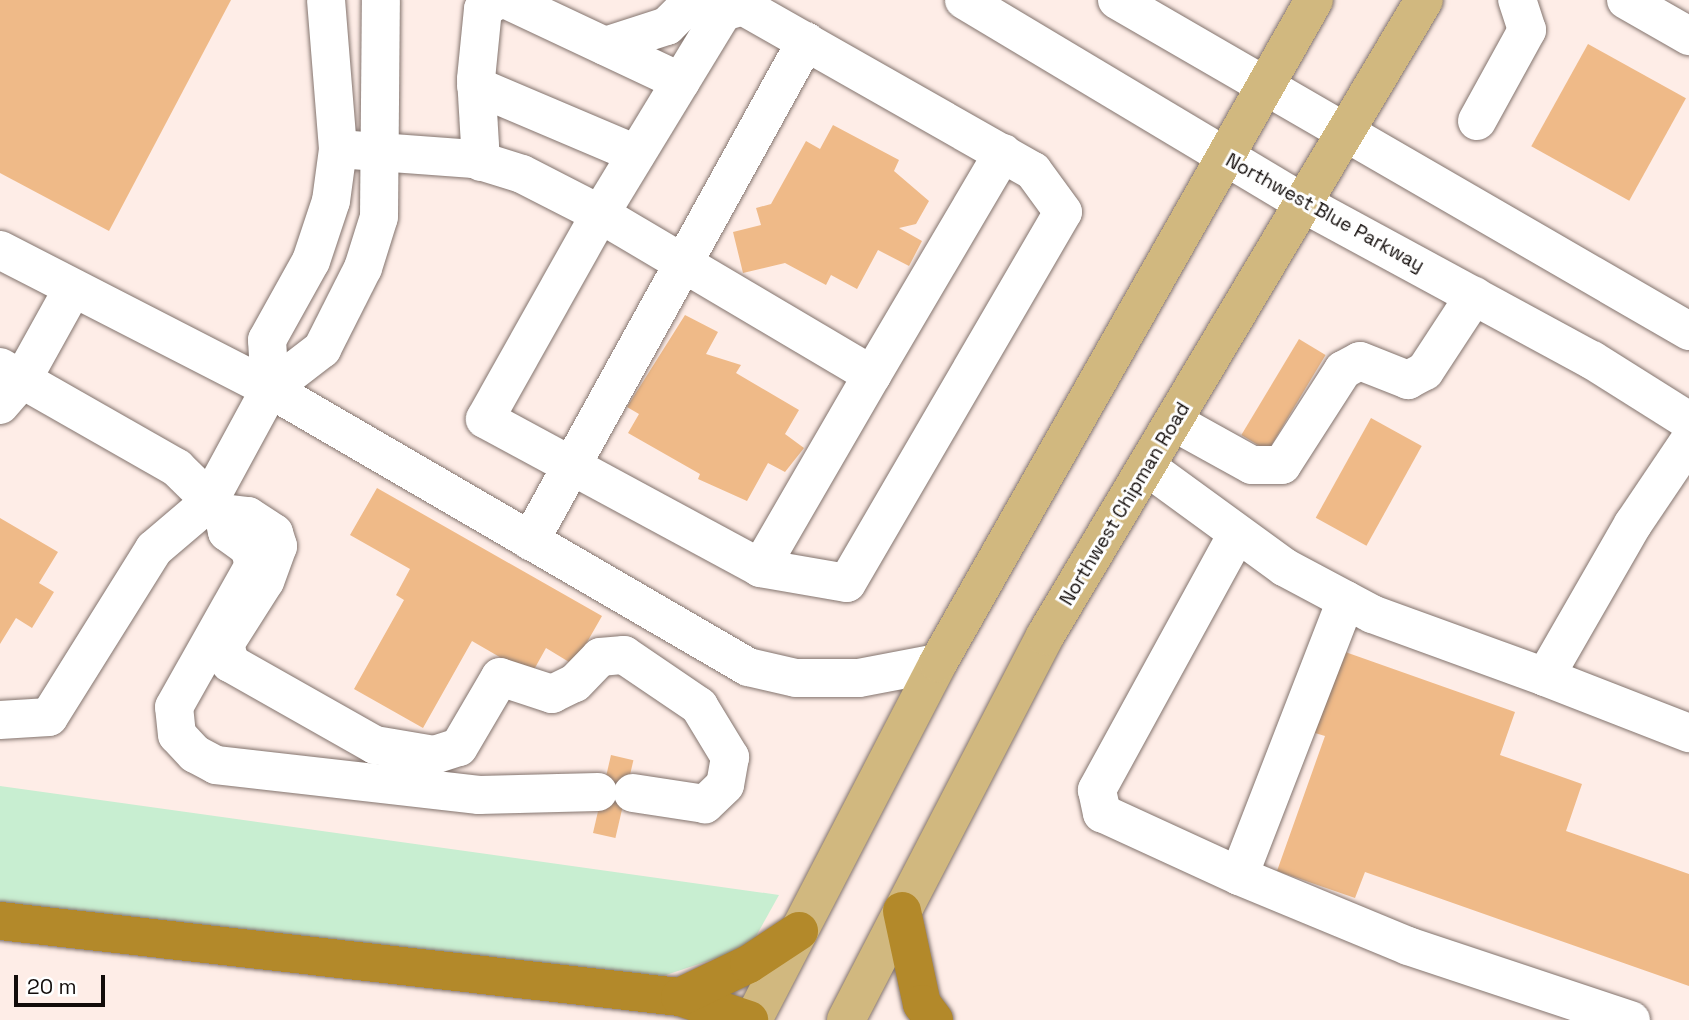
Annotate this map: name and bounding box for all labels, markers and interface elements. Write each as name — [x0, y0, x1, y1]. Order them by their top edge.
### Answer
street label: Northwest Blue Parkway — [1222, 149, 1428, 277]
street label: Northwest Chipman Road — [1055, 398, 1195, 610]
scale bar — [18, 960, 108, 1004]
text: 20 m — [27, 973, 77, 1000]

